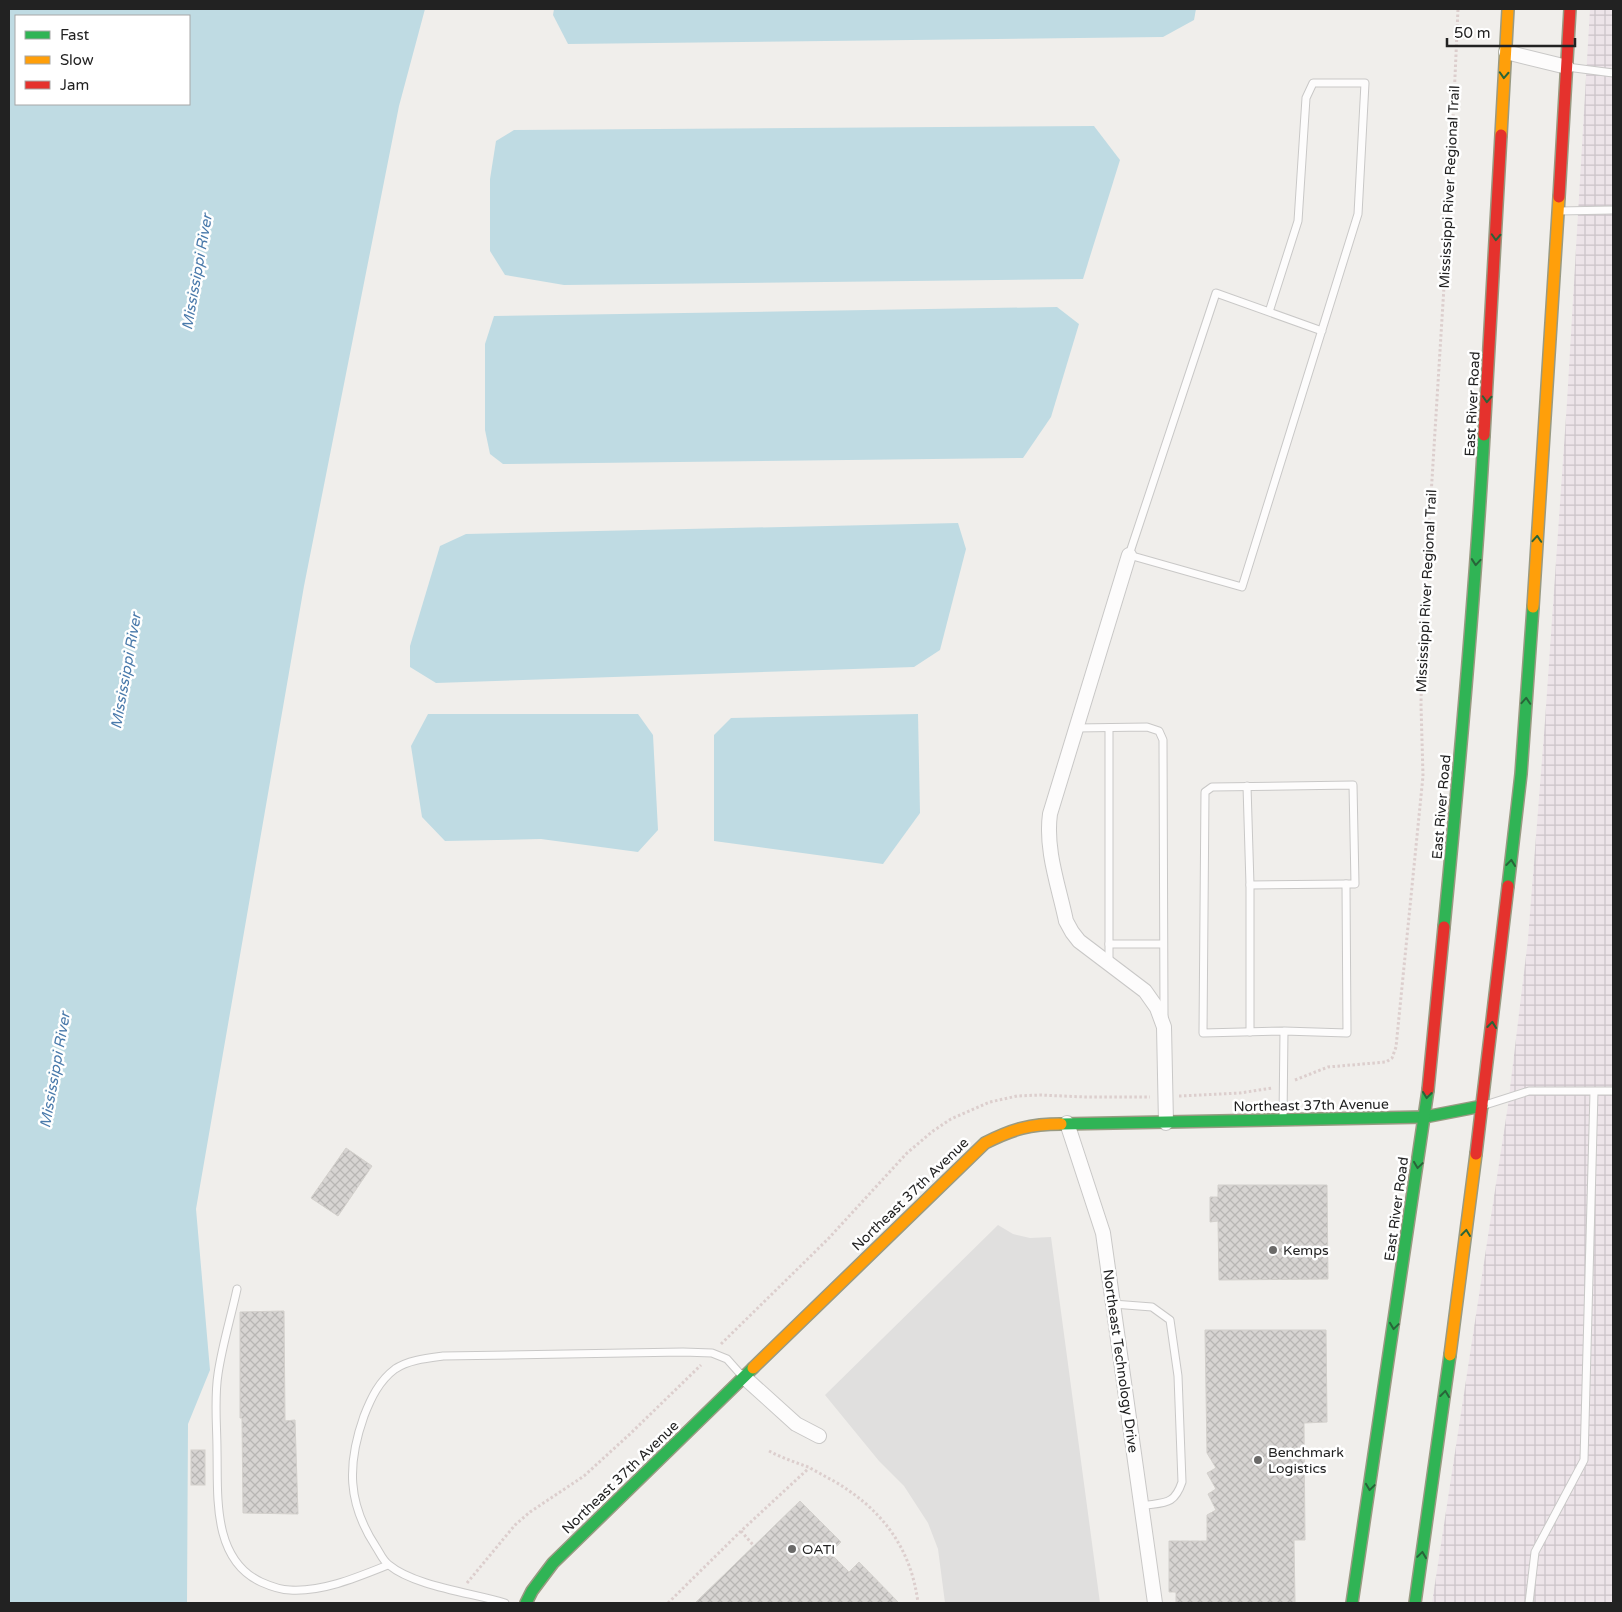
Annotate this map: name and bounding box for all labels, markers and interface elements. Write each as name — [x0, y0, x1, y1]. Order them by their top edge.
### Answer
legend — [15, 15, 190, 105]
scale bar — [1447, 15, 1574, 47]
text: 50 m — [1454, 24, 1491, 42]
text: Fast — [60, 26, 90, 44]
text: Slow — [60, 51, 94, 69]
one-way arrow — [1499, 71, 1510, 79]
text: Jam — [60, 76, 89, 94]
street label: Mississippi River Regional Trail — [1436, 85, 1463, 289]
water label: Mississippi River — [178, 210, 216, 331]
one-way arrow — [1490, 233, 1501, 241]
street label: East River Road — [1461, 351, 1484, 457]
one-way arrow — [1481, 396, 1492, 404]
street label: Mississippi River Regional Trail — [1413, 489, 1440, 693]
one-way arrow — [1532, 535, 1543, 543]
one-way arrow — [1471, 558, 1482, 566]
water label: Mississippi River — [107, 609, 145, 730]
one-way arrow — [1520, 697, 1531, 705]
street label: East River Road — [1428, 754, 1455, 860]
one-way arrow — [1505, 859, 1516, 867]
water label: Mississippi River — [36, 1008, 74, 1129]
one-way arrow — [1487, 1020, 1498, 1028]
one-way arrow — [1422, 1092, 1433, 1100]
street label: Northeast 37th Avenue — [1233, 1096, 1389, 1115]
street label: Northeast 37th Avenue — [849, 1134, 972, 1254]
street label: East River Road — [1381, 1156, 1412, 1262]
one-way arrow — [1413, 1161, 1423, 1170]
one-way arrow — [1460, 1229, 1471, 1237]
place label: Kemps — [1283, 1242, 1329, 1259]
marker: Kemps — [1267, 1244, 1279, 1256]
street label: Northeast Technology Drive — [1099, 1268, 1142, 1454]
one-way arrow — [1389, 1322, 1399, 1331]
one-way arrow — [1439, 1390, 1450, 1398]
street label: Northeast 37th Avenue — [559, 1417, 682, 1537]
place label: Benchmark Logistics — [1268, 1444, 1344, 1477]
marker: Benchmark Logistics — [1252, 1454, 1264, 1466]
one-way arrow — [1365, 1483, 1375, 1491]
place label: OATI — [802, 1541, 835, 1558]
marker: OATI — [786, 1543, 798, 1555]
one-way arrow — [1417, 1551, 1427, 1559]

